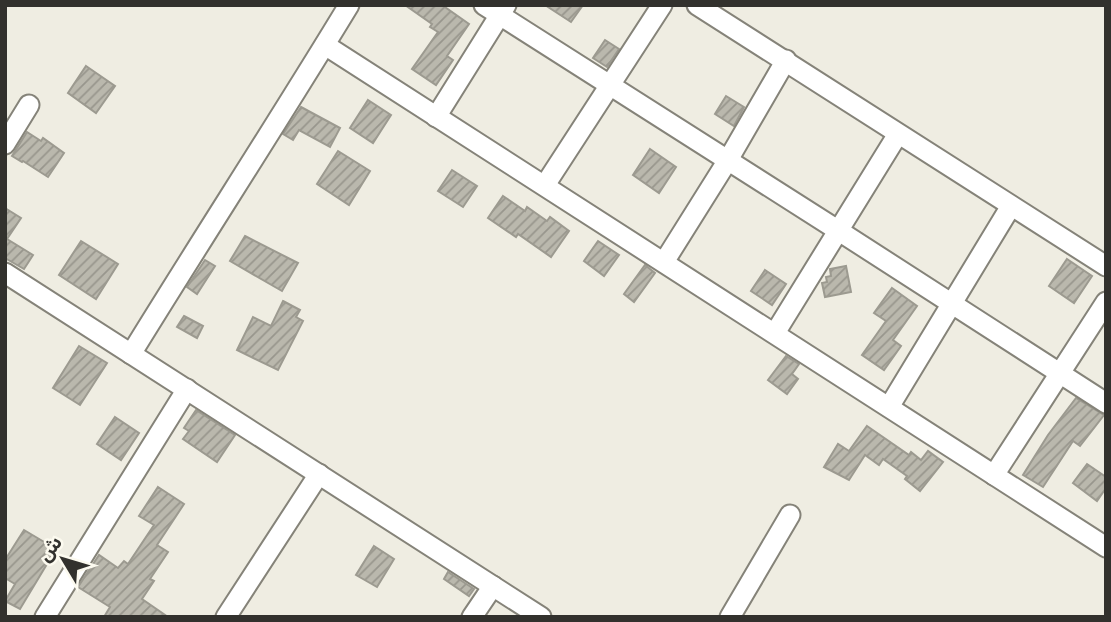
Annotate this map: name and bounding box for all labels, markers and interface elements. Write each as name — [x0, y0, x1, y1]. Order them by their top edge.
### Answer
north arrow — [28, 524, 98, 594]
text: ش — [31, 530, 68, 567]

